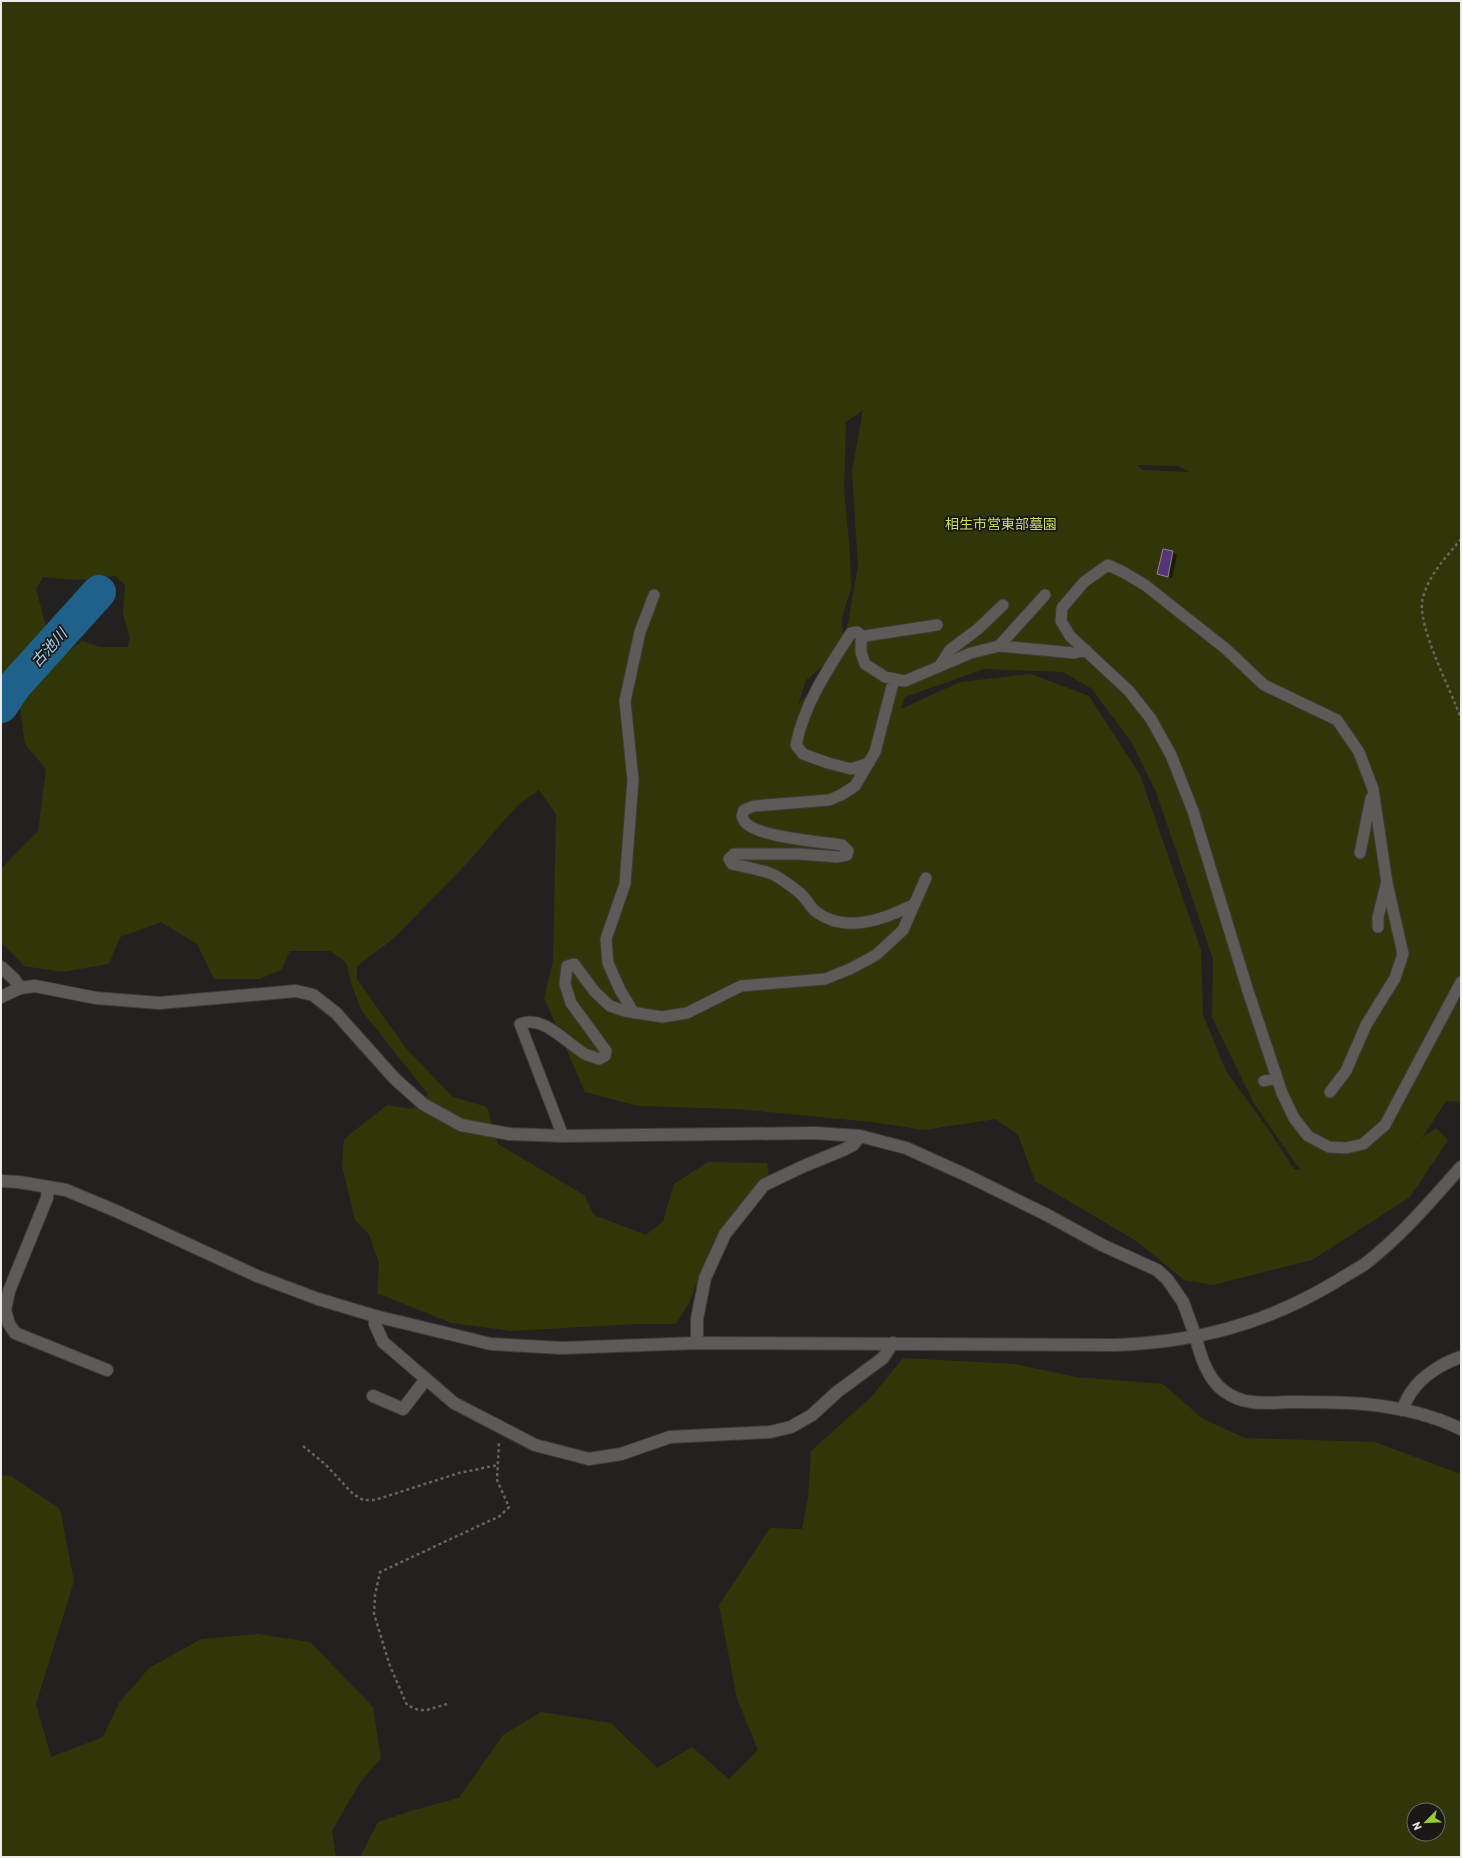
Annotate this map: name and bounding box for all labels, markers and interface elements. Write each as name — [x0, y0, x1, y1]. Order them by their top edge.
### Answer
park label: 相生市営東部墓園 — [945, 515, 1057, 532]
water label: 古池川 — [27, 623, 71, 670]
north arrow — [1406, 1802, 1446, 1842]
text: N — [1409, 1820, 1424, 1832]

